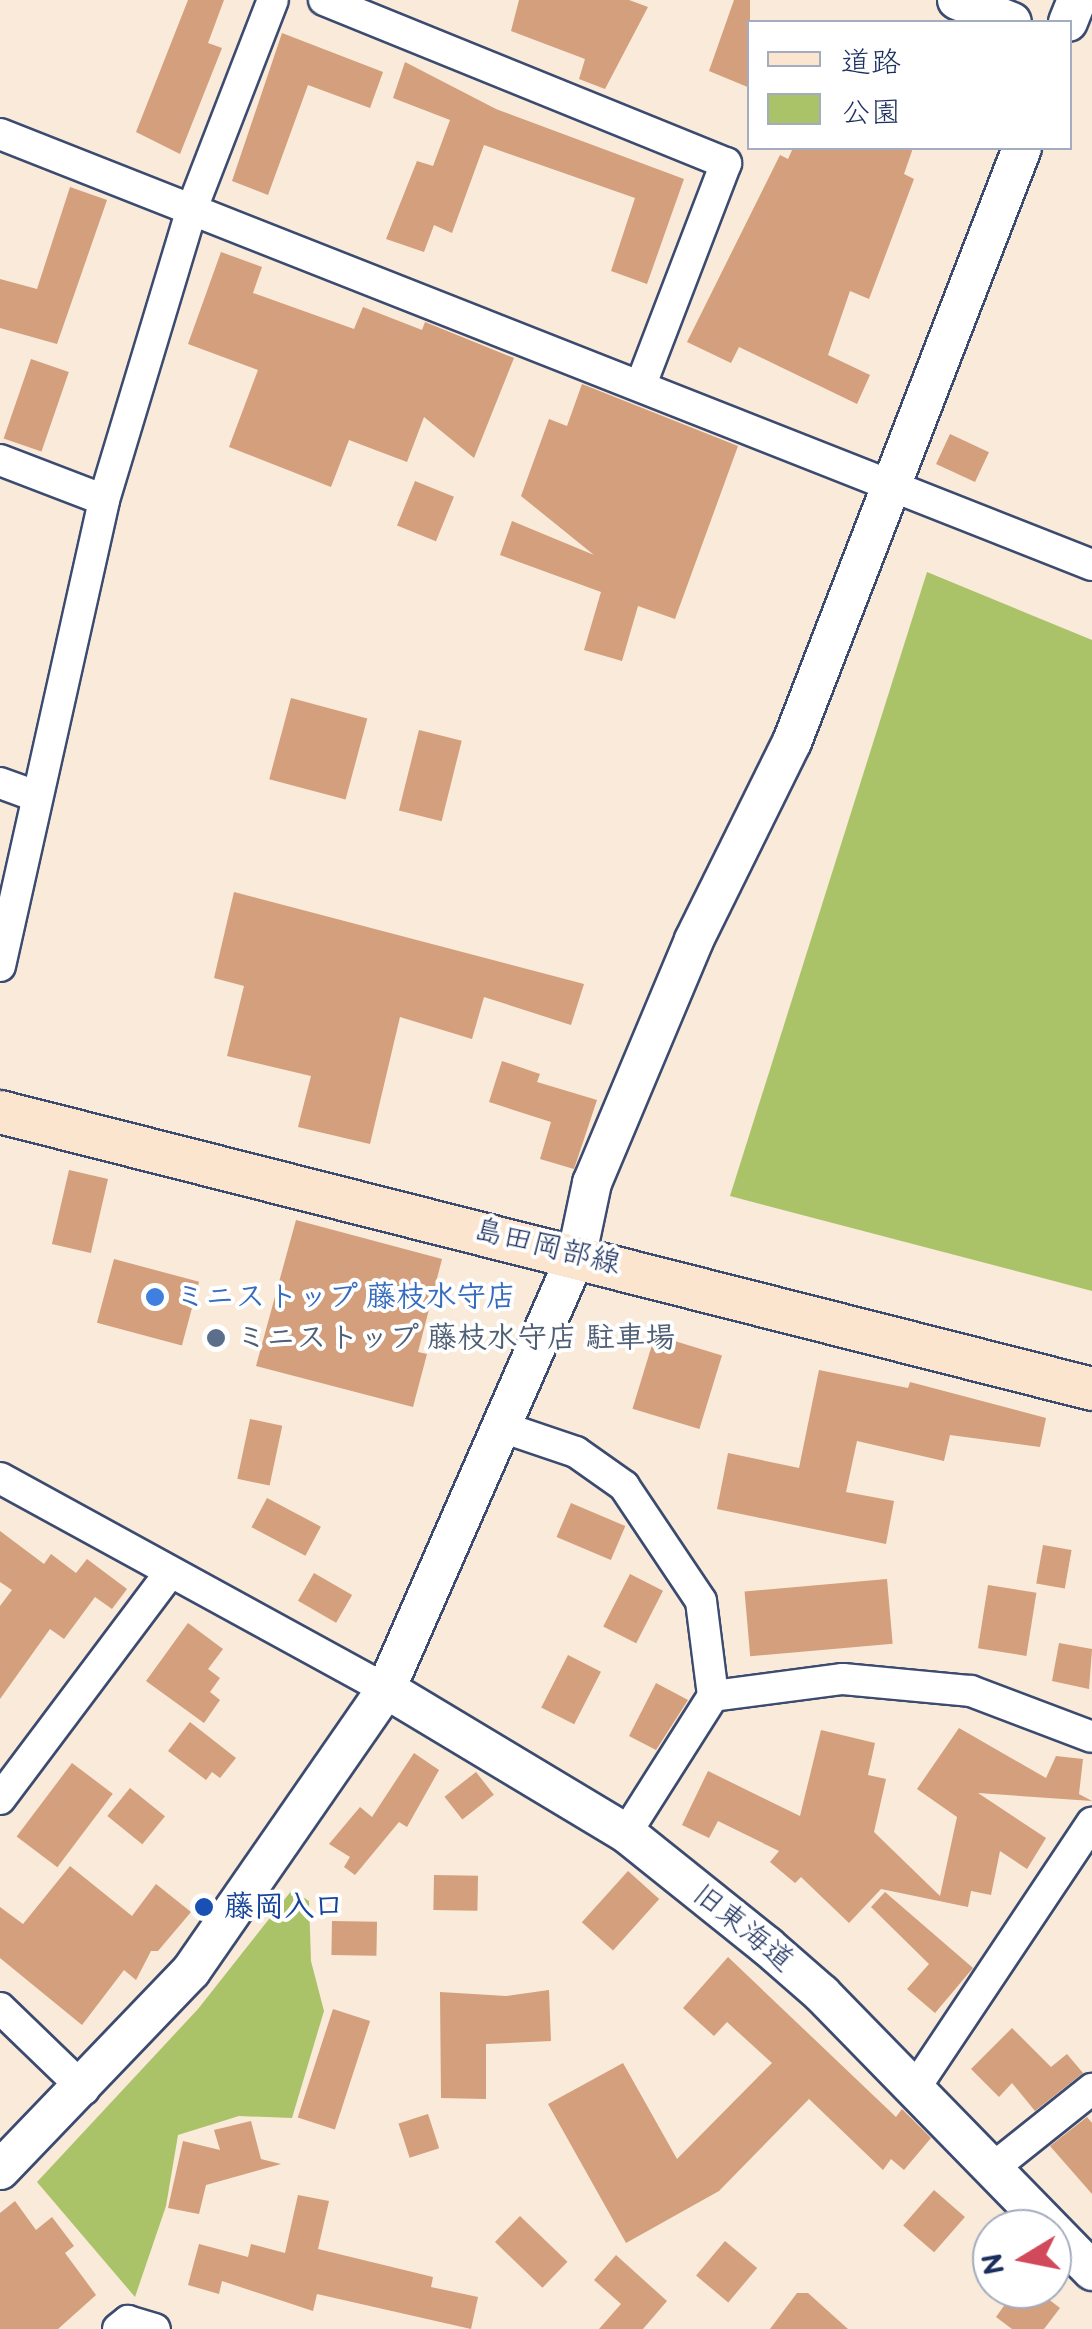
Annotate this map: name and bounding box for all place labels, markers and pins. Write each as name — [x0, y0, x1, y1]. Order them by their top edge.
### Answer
place label: ミニストップ 藤枝水守店 — [175, 1279, 513, 1315]
marker: ミニストップ 藤枝水守店 — [144, 1286, 166, 1308]
place label: ミニストップ 藤枝水守店 駐車場 — [236, 1320, 672, 1356]
marker: ミニストップ 藤枝水守店 駐車場 — [205, 1327, 227, 1349]
place label: 藤岡入口 — [224, 1889, 344, 1925]
marker: 藤岡入口 — [193, 1896, 215, 1918]

